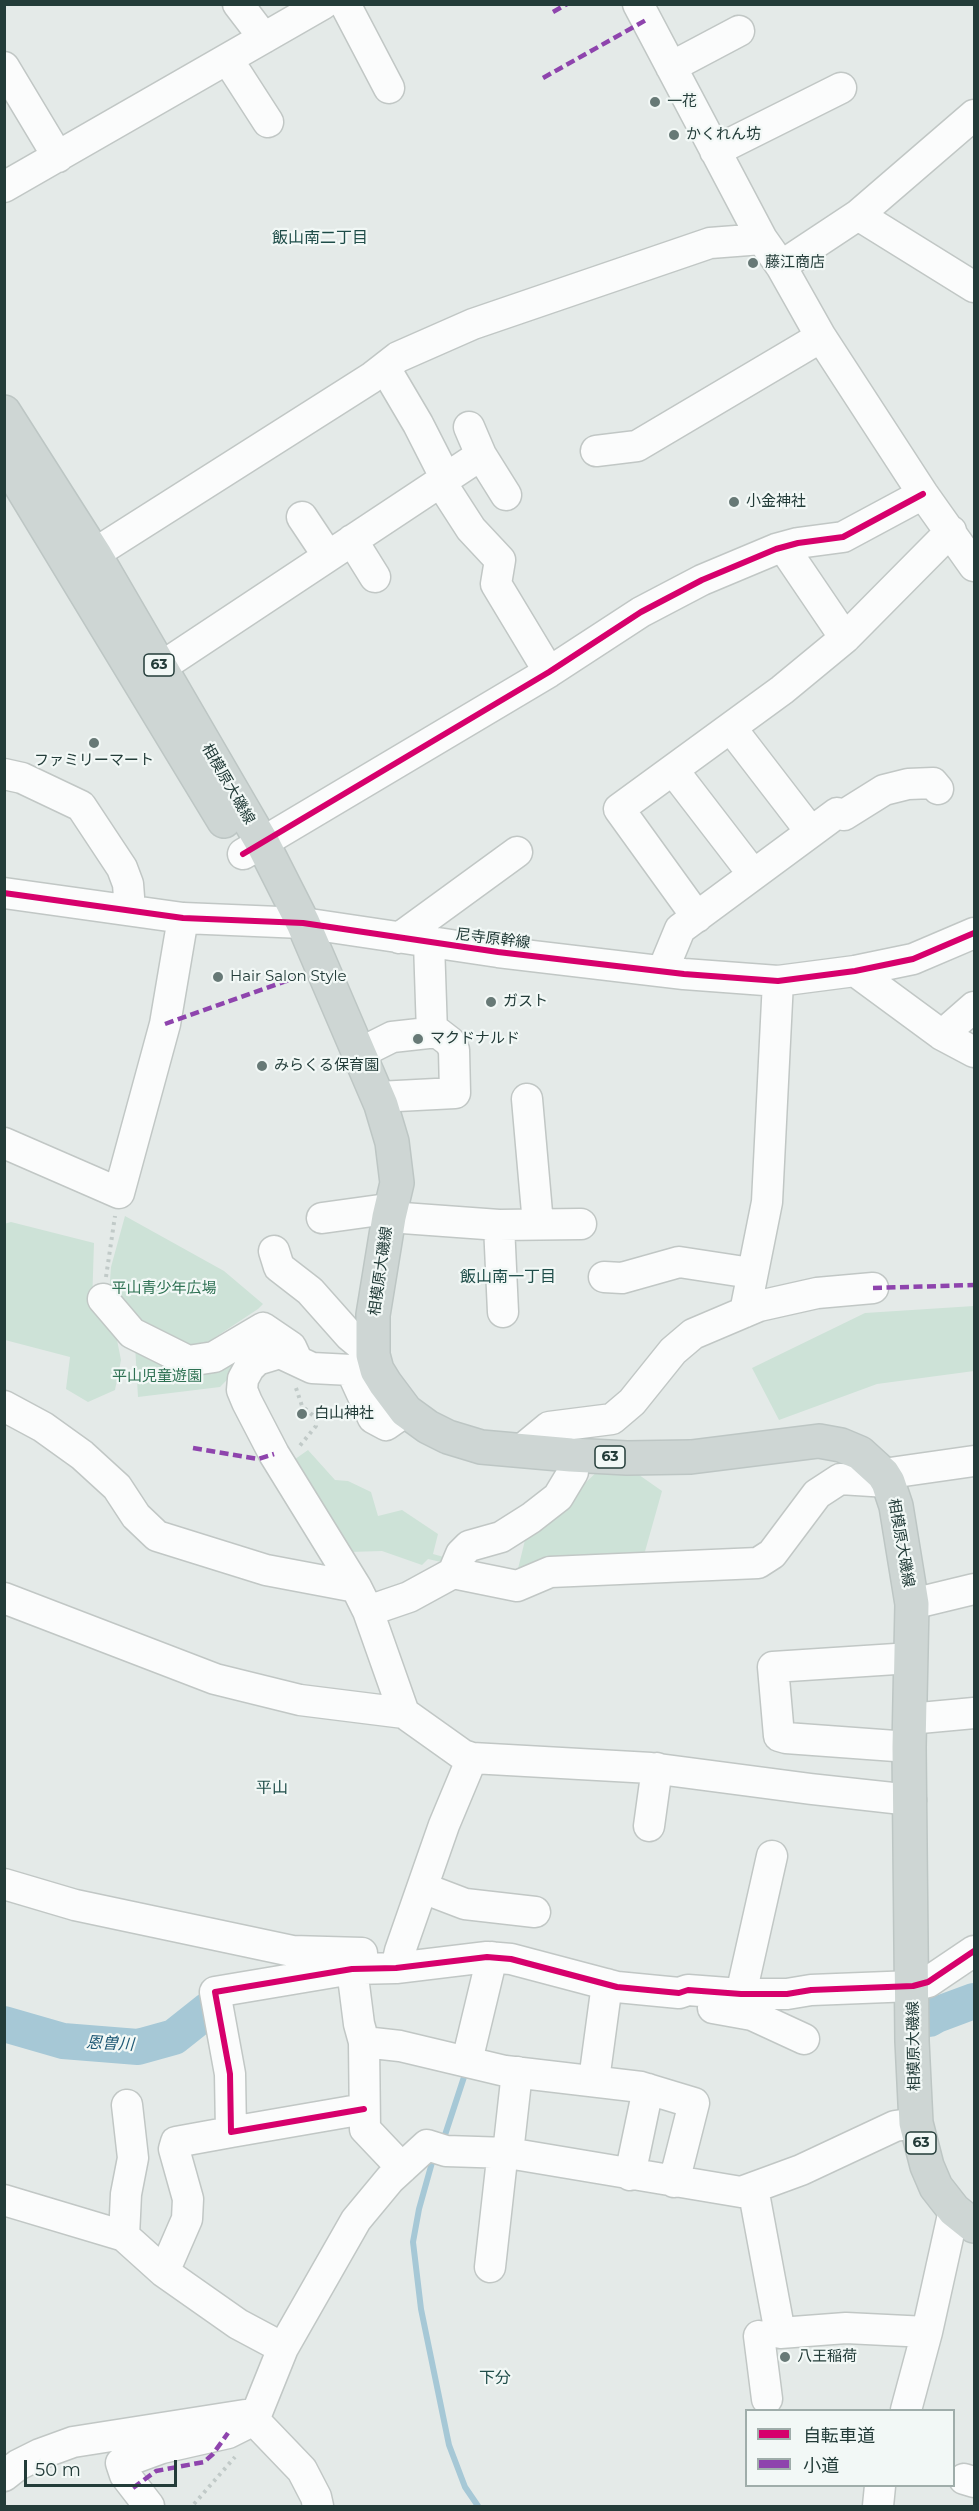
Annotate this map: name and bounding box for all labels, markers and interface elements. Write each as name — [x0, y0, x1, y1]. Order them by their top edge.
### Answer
place label: 一花 — [667, 93, 697, 111]
marker: 一花 — [648, 95, 662, 109]
place label: かくれん坊 — [686, 126, 761, 144]
marker: かくれん坊 — [667, 128, 681, 142]
district label: 飯山南二丁目 — [272, 228, 368, 248]
place label: 藤江商店 — [765, 254, 825, 272]
marker: 藤江商店 — [746, 256, 760, 270]
place label: 小金神社 — [746, 493, 806, 511]
marker: 小金神社 — [727, 495, 741, 509]
road number: 63 — [144, 654, 174, 676]
marker: ファミリーマート — [87, 736, 101, 750]
street label: 相模原大磯線 — [198, 741, 258, 827]
place label: ファミリーマート — [34, 752, 154, 770]
street label: 尼寺原幹線 — [455, 925, 531, 953]
place label: Hair Salon Style — [230, 968, 347, 986]
marker: Hair Salon Style — [211, 970, 225, 984]
place label: ガスト — [503, 993, 548, 1011]
marker: ガスト — [484, 995, 498, 1009]
place label: マクドナルド — [430, 1030, 520, 1048]
marker: マクドナルド — [411, 1032, 425, 1046]
place label: みらくる保育園 — [274, 1057, 379, 1075]
marker: みらくる保育園 — [255, 1059, 269, 1073]
street label: 相模原大磯線 — [366, 1225, 396, 1317]
district label: 飯山南一丁目 — [460, 1267, 556, 1287]
park label: 平山青少年広場 — [112, 1280, 216, 1298]
park label: 平山児童遊園 — [112, 1368, 202, 1386]
place label: 白山神社 — [314, 1405, 374, 1423]
marker: 白山神社 — [295, 1407, 309, 1421]
road number: 63 — [595, 1446, 625, 1468]
street label: 相模原大磯線 — [884, 1497, 918, 1589]
district label: 平山 — [256, 1778, 288, 1798]
street label: 相模原大磯線 — [904, 2001, 924, 2091]
water label: 恩曽川 — [86, 2033, 134, 2055]
road number: 63 — [906, 2132, 936, 2154]
place label: 八王稲荷 — [797, 2348, 857, 2366]
marker: 八王稲荷 — [778, 2350, 792, 2364]
district label: 下分 — [479, 2368, 511, 2388]
legend — [745, 2409, 955, 2487]
text: 自転車道 — [803, 2425, 875, 2447]
scale bar — [27, 2448, 180, 2486]
text: 小道 — [803, 2455, 839, 2477]
text: 50 m — [35, 2459, 81, 2481]

